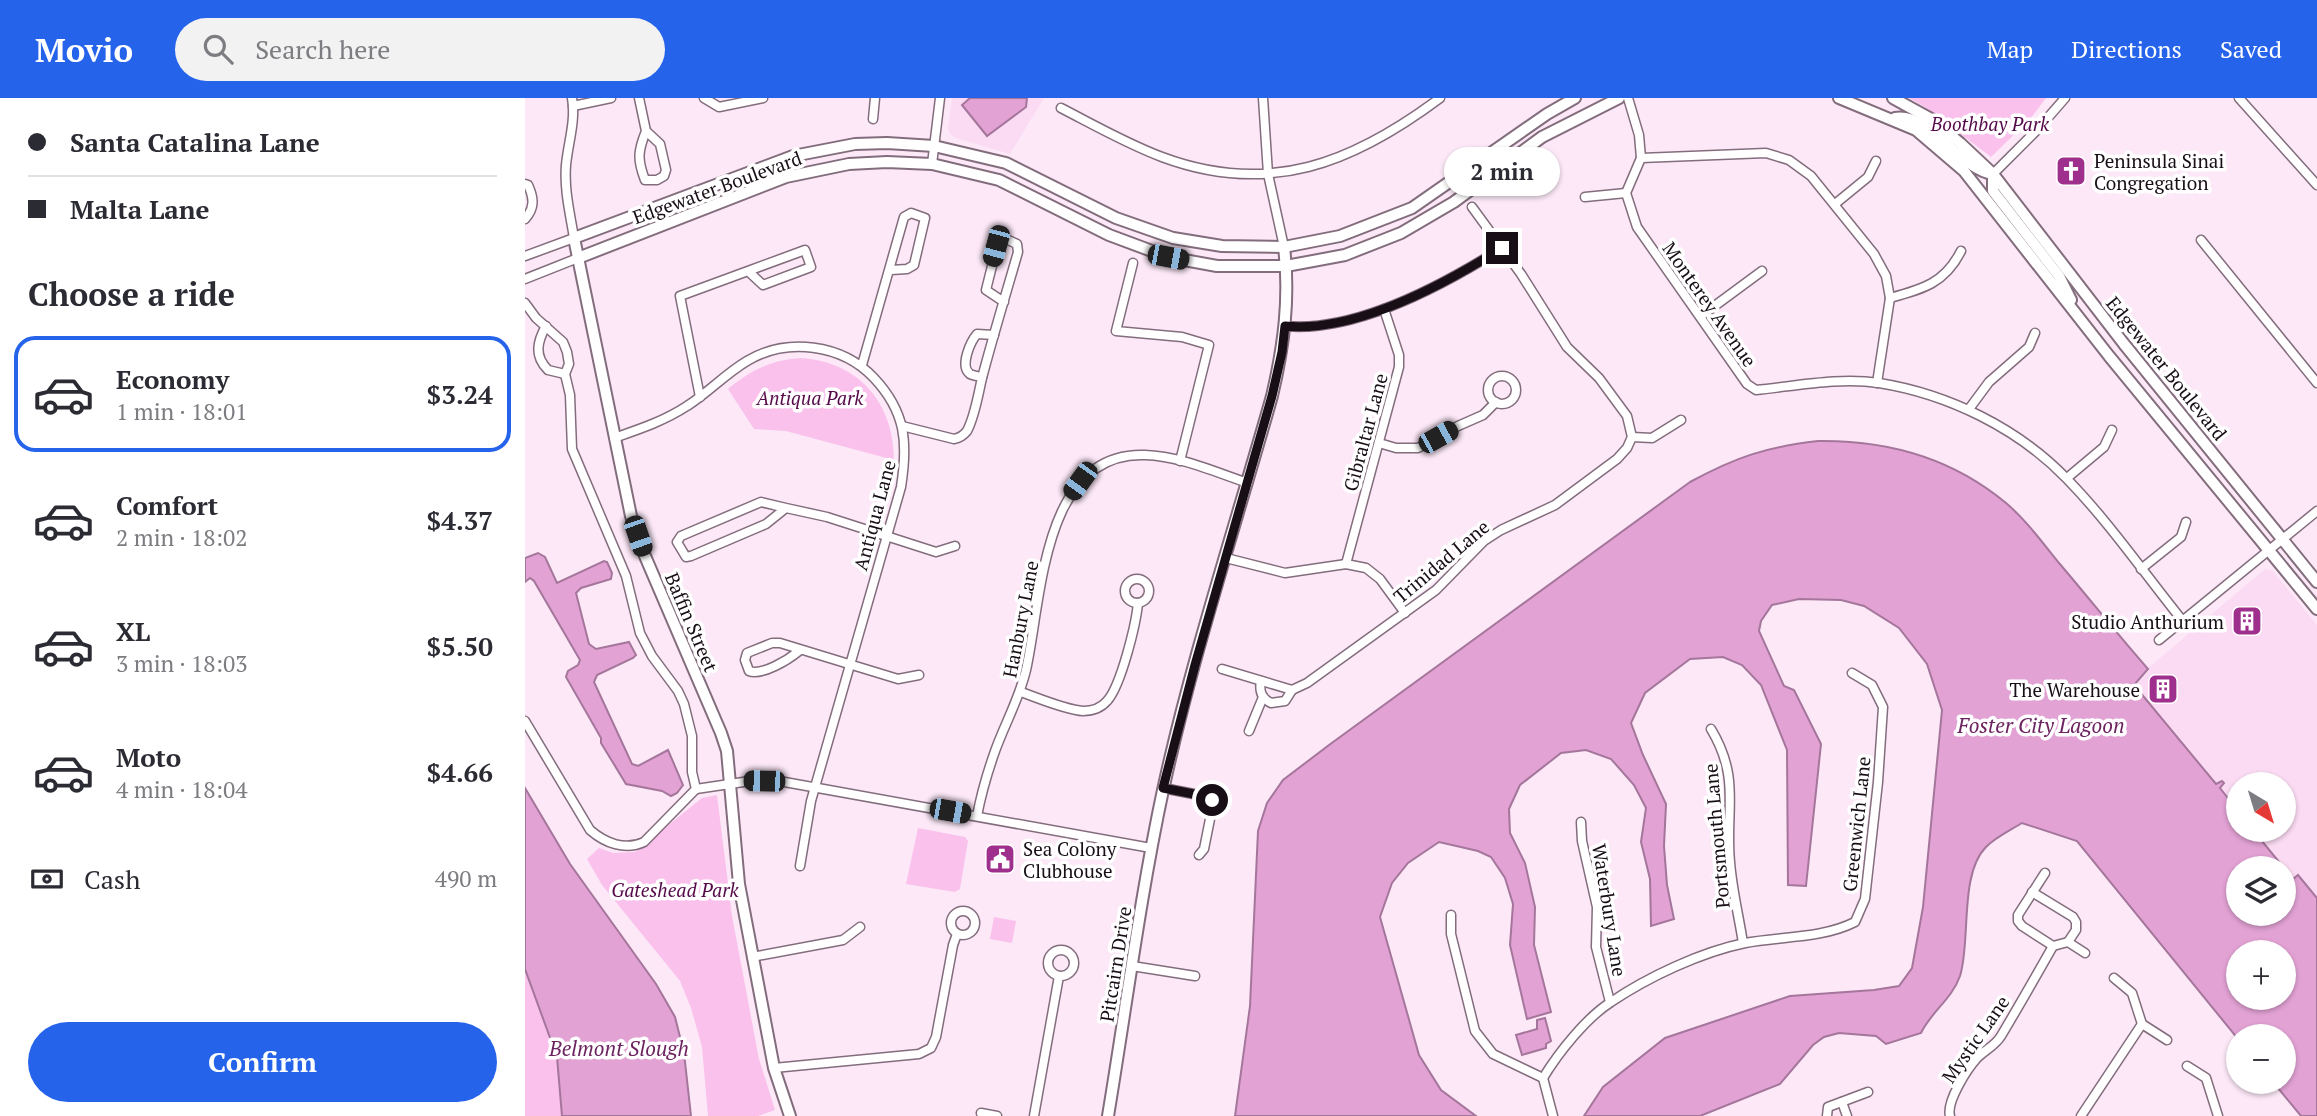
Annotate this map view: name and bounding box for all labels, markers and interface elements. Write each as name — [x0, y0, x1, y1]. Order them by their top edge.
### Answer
search box — [175, 18, 665, 81]
text: Movio — [35, 28, 133, 71]
icon: search — [199, 30, 237, 68]
text: Search here — [255, 32, 390, 66]
text: Map — [1987, 33, 2033, 65]
text: Directions — [2071, 33, 2182, 65]
text: Saved — [2220, 33, 2282, 65]
park label: Boothbay Park — [1930, 111, 2050, 136]
text: Santa Catalina Lane — [70, 125, 320, 159]
street label: Edgewater Boulevard — [629, 145, 805, 229]
callout: 2 min — [1444, 146, 1560, 195]
place label: Peninsula Sinai Congregation — [2094, 148, 2224, 195]
church icon: Peninsula Sinai Congregation — [2054, 154, 2088, 188]
text: 2 min — [1471, 156, 1533, 187]
text: Malta Lane — [70, 192, 210, 226]
car — [981, 223, 1012, 269]
route end — [1486, 232, 1518, 264]
street label: Monterey Avenue — [1657, 236, 1763, 372]
car — [1146, 243, 1191, 271]
text: Choose a ride — [28, 273, 235, 315]
street label: Edgewater Boulevard — [2101, 291, 2233, 445]
text: Economy — [116, 362, 229, 396]
icon: car — [32, 363, 95, 426]
street label: Gibraltar Lane — [1337, 370, 1393, 494]
text: $3.24 — [427, 377, 493, 411]
park label: Antiqua Park — [755, 385, 864, 410]
text: 1 min · 18:01 — [116, 396, 248, 427]
car — [1415, 418, 1462, 456]
street label: Antiqua Lane — [847, 457, 901, 573]
car — [1060, 458, 1101, 504]
text: Comfort — [116, 488, 218, 522]
icon: car — [32, 489, 95, 552]
text: $4.37 — [427, 503, 493, 537]
car — [622, 513, 655, 559]
street label: Trinidad Lane — [1388, 514, 1494, 608]
text: 2 min · 18:02 — [116, 522, 248, 553]
street label: Hanbury Lane — [996, 558, 1044, 680]
street label: Baffin Street — [660, 568, 724, 676]
building icon: Studio Anthurium — [2230, 604, 2264, 638]
place label: Studio Anthurium — [2071, 609, 2225, 634]
text: XL — [116, 614, 150, 648]
icon: car — [32, 615, 95, 678]
text: $5.50 — [427, 629, 493, 663]
text: 3 min · 18:03 — [116, 648, 248, 679]
building icon: The Warehouse — [2146, 672, 2180, 706]
place label: The Warehouse — [2010, 677, 2140, 702]
water label: Foster City Lagoon — [1956, 711, 2125, 739]
text: Moto — [116, 740, 181, 774]
icon: car — [32, 741, 95, 804]
text: $4.66 — [427, 755, 493, 789]
street label: Greenwich Lane — [1836, 755, 1876, 893]
street label: Portsmouth Lane — [1697, 763, 1735, 909]
car — [743, 770, 786, 792]
north arrow — [2226, 772, 2296, 842]
map controls — [2226, 772, 2296, 1094]
text: 4 min · 18:04 — [116, 774, 248, 805]
route start — [1196, 784, 1228, 816]
car — [928, 797, 973, 825]
place label: Sea Colony Clubhouse — [1023, 836, 1117, 883]
public building icon: Sea Colony Clubhouse — [983, 842, 1017, 876]
street label: Waterbury Lane — [1587, 842, 1633, 978]
button: layers — [2226, 856, 2296, 926]
icon: cash — [28, 860, 66, 898]
text: Cash — [84, 862, 140, 896]
text: 490 m — [435, 863, 497, 894]
park label: Gateshead Park — [611, 877, 740, 902]
street label: Pitcairn Drive — [1094, 904, 1136, 1024]
button: + — [2226, 940, 2296, 1010]
street label: Mystic Lane — [1936, 990, 2014, 1088]
button: Confirm — [28, 1022, 497, 1102]
button: − — [2226, 1024, 2296, 1094]
water label: Belmont Slough — [548, 1034, 689, 1062]

